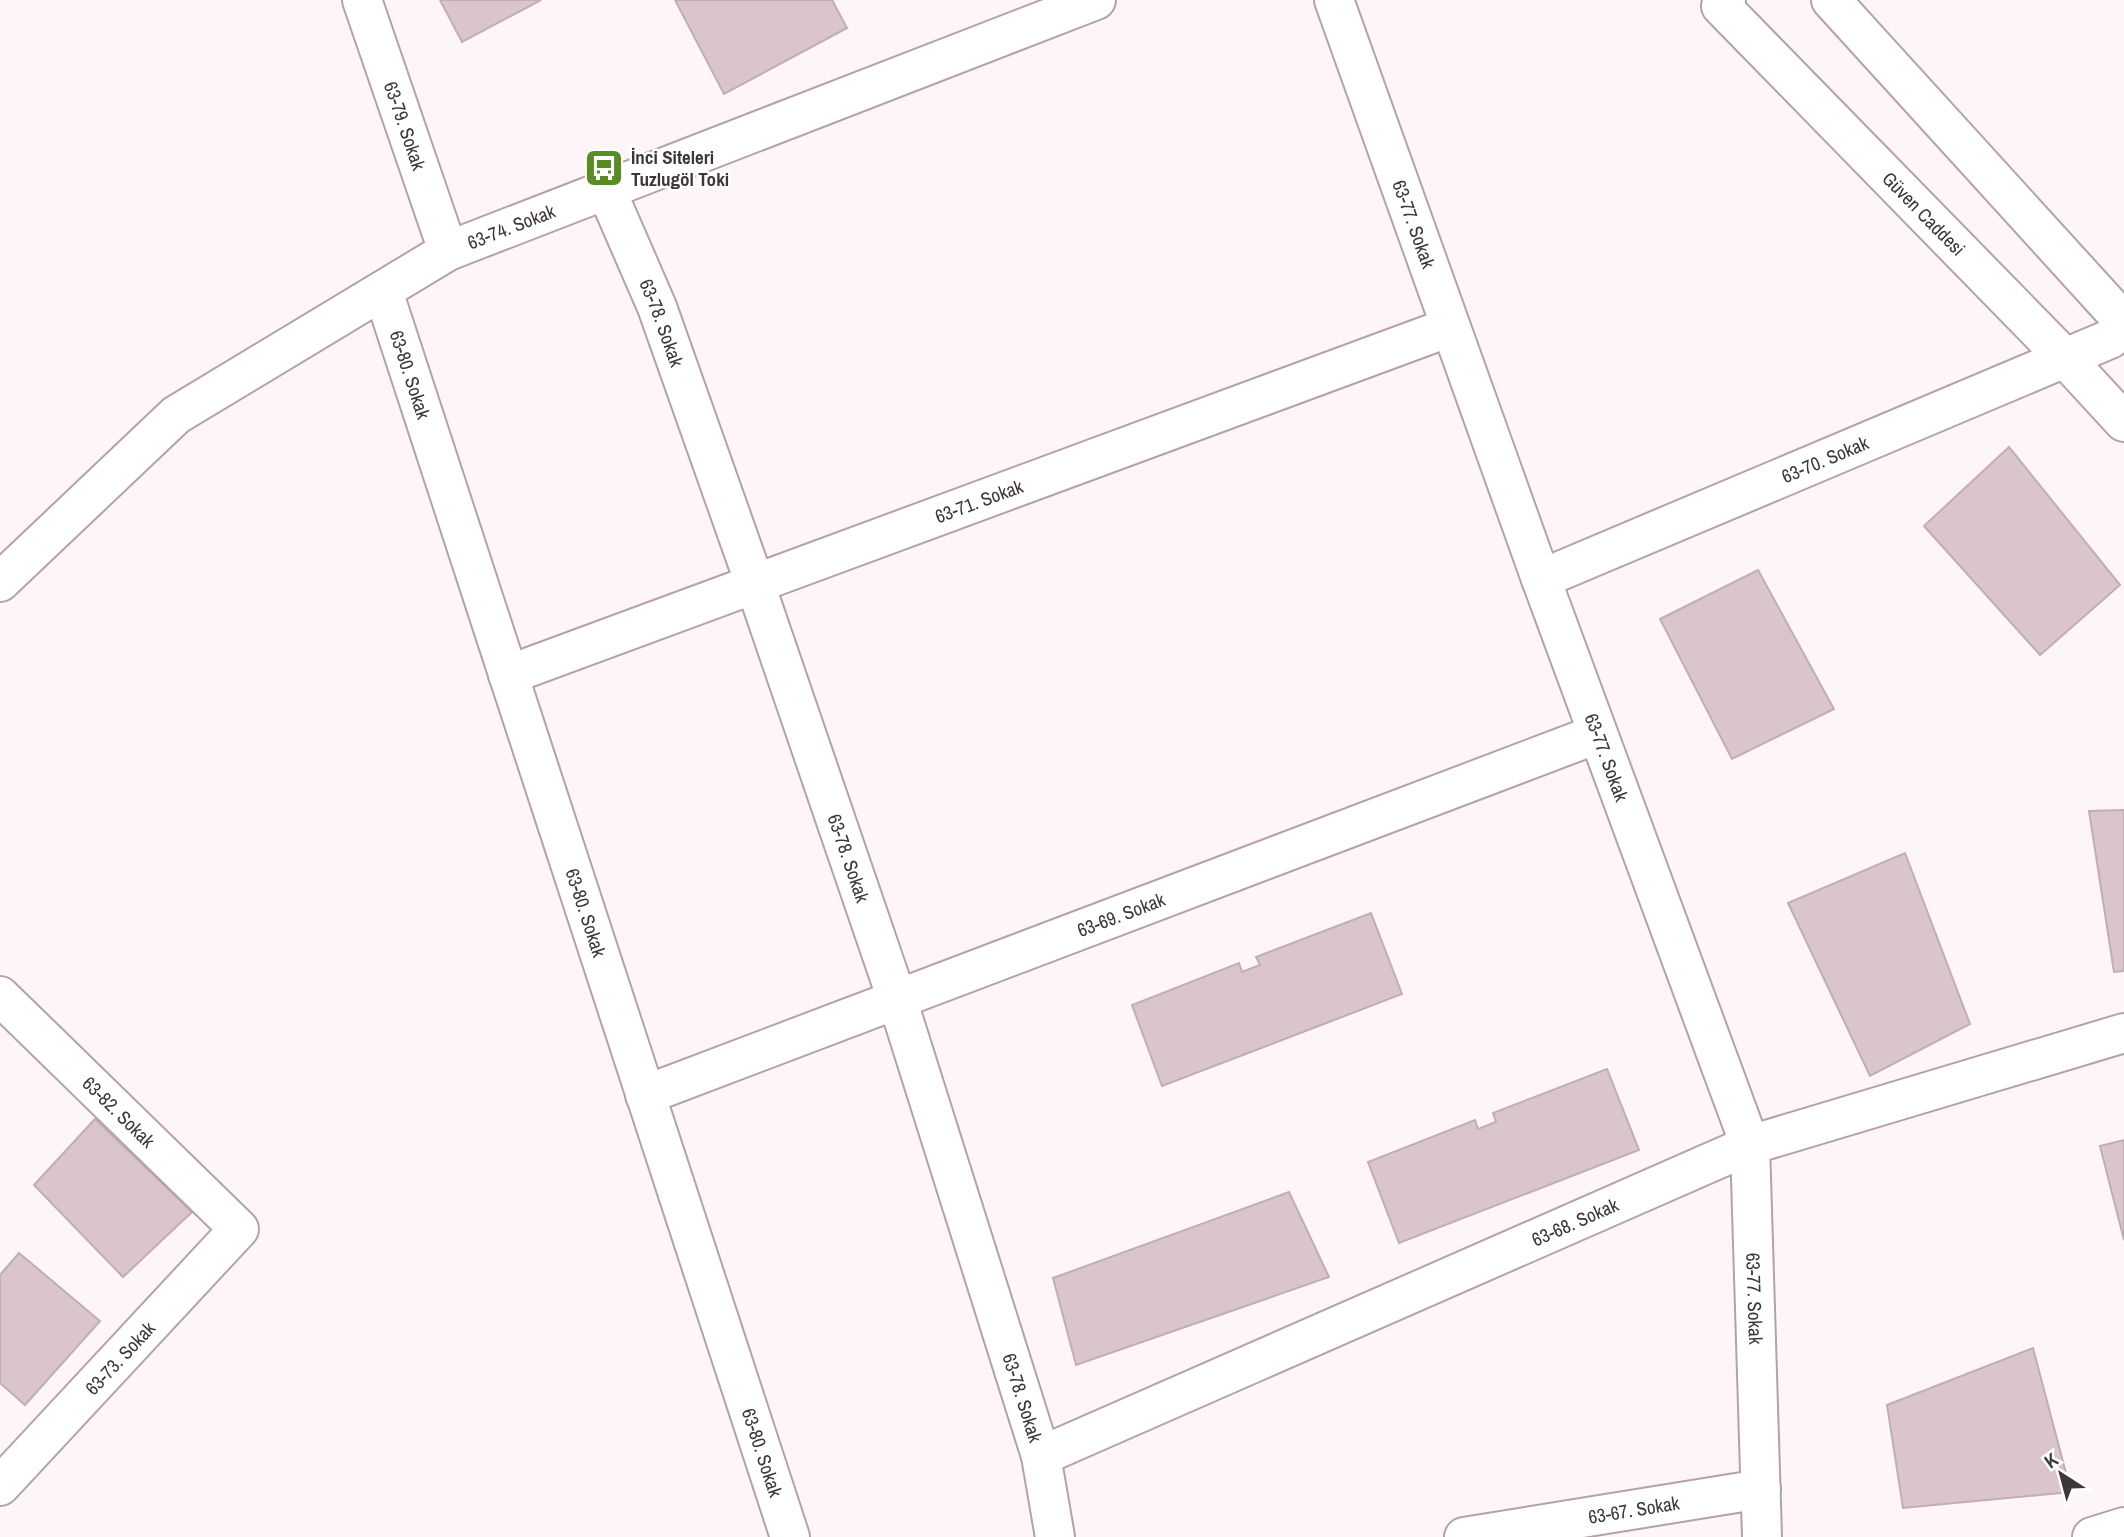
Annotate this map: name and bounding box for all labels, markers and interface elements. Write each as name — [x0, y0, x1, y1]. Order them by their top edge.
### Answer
street label: 63-79. Sokak — [378, 78, 432, 174]
place label: İnci Siteleri Tuzlugöl Toki — [631, 144, 729, 192]
bus stop icon: İnci Siteleri Tuzlugöl Toki — [583, 147, 625, 189]
street label: Güven Caddesi — [1877, 166, 1971, 261]
street label: 63-77. Sokak — [1386, 176, 1442, 272]
street label: 63-74. Sokak — [464, 198, 559, 255]
street label: 63-78. Sokak — [633, 275, 690, 370]
street label: 63-80. Sokak — [384, 327, 437, 423]
street label: 63-70. Sokak — [1777, 429, 1872, 489]
street label: 63-71. Sokak — [931, 473, 1027, 529]
street label: 63-77. Sokak — [1579, 710, 1635, 805]
street label: 63-78. Sokak — [822, 810, 876, 906]
street label: 63-80. Sokak — [559, 865, 613, 961]
street label: 63-69. Sokak — [1073, 886, 1169, 943]
street label: 63-82. Sokak — [77, 1070, 161, 1153]
street label: 63-68. Sokak — [1528, 1191, 1622, 1252]
street label: 63-77. Sokak — [1740, 1252, 1769, 1345]
street label: 63-73. Sokak — [79, 1315, 161, 1400]
street label: 63-78. Sokak — [996, 1350, 1049, 1446]
street label: 63-80. Sokak — [736, 1405, 789, 1501]
north arrow — [2026, 1439, 2096, 1509]
text: K — [2039, 1446, 2064, 1474]
street label: 63-67. Sokak — [1586, 1489, 1681, 1530]

